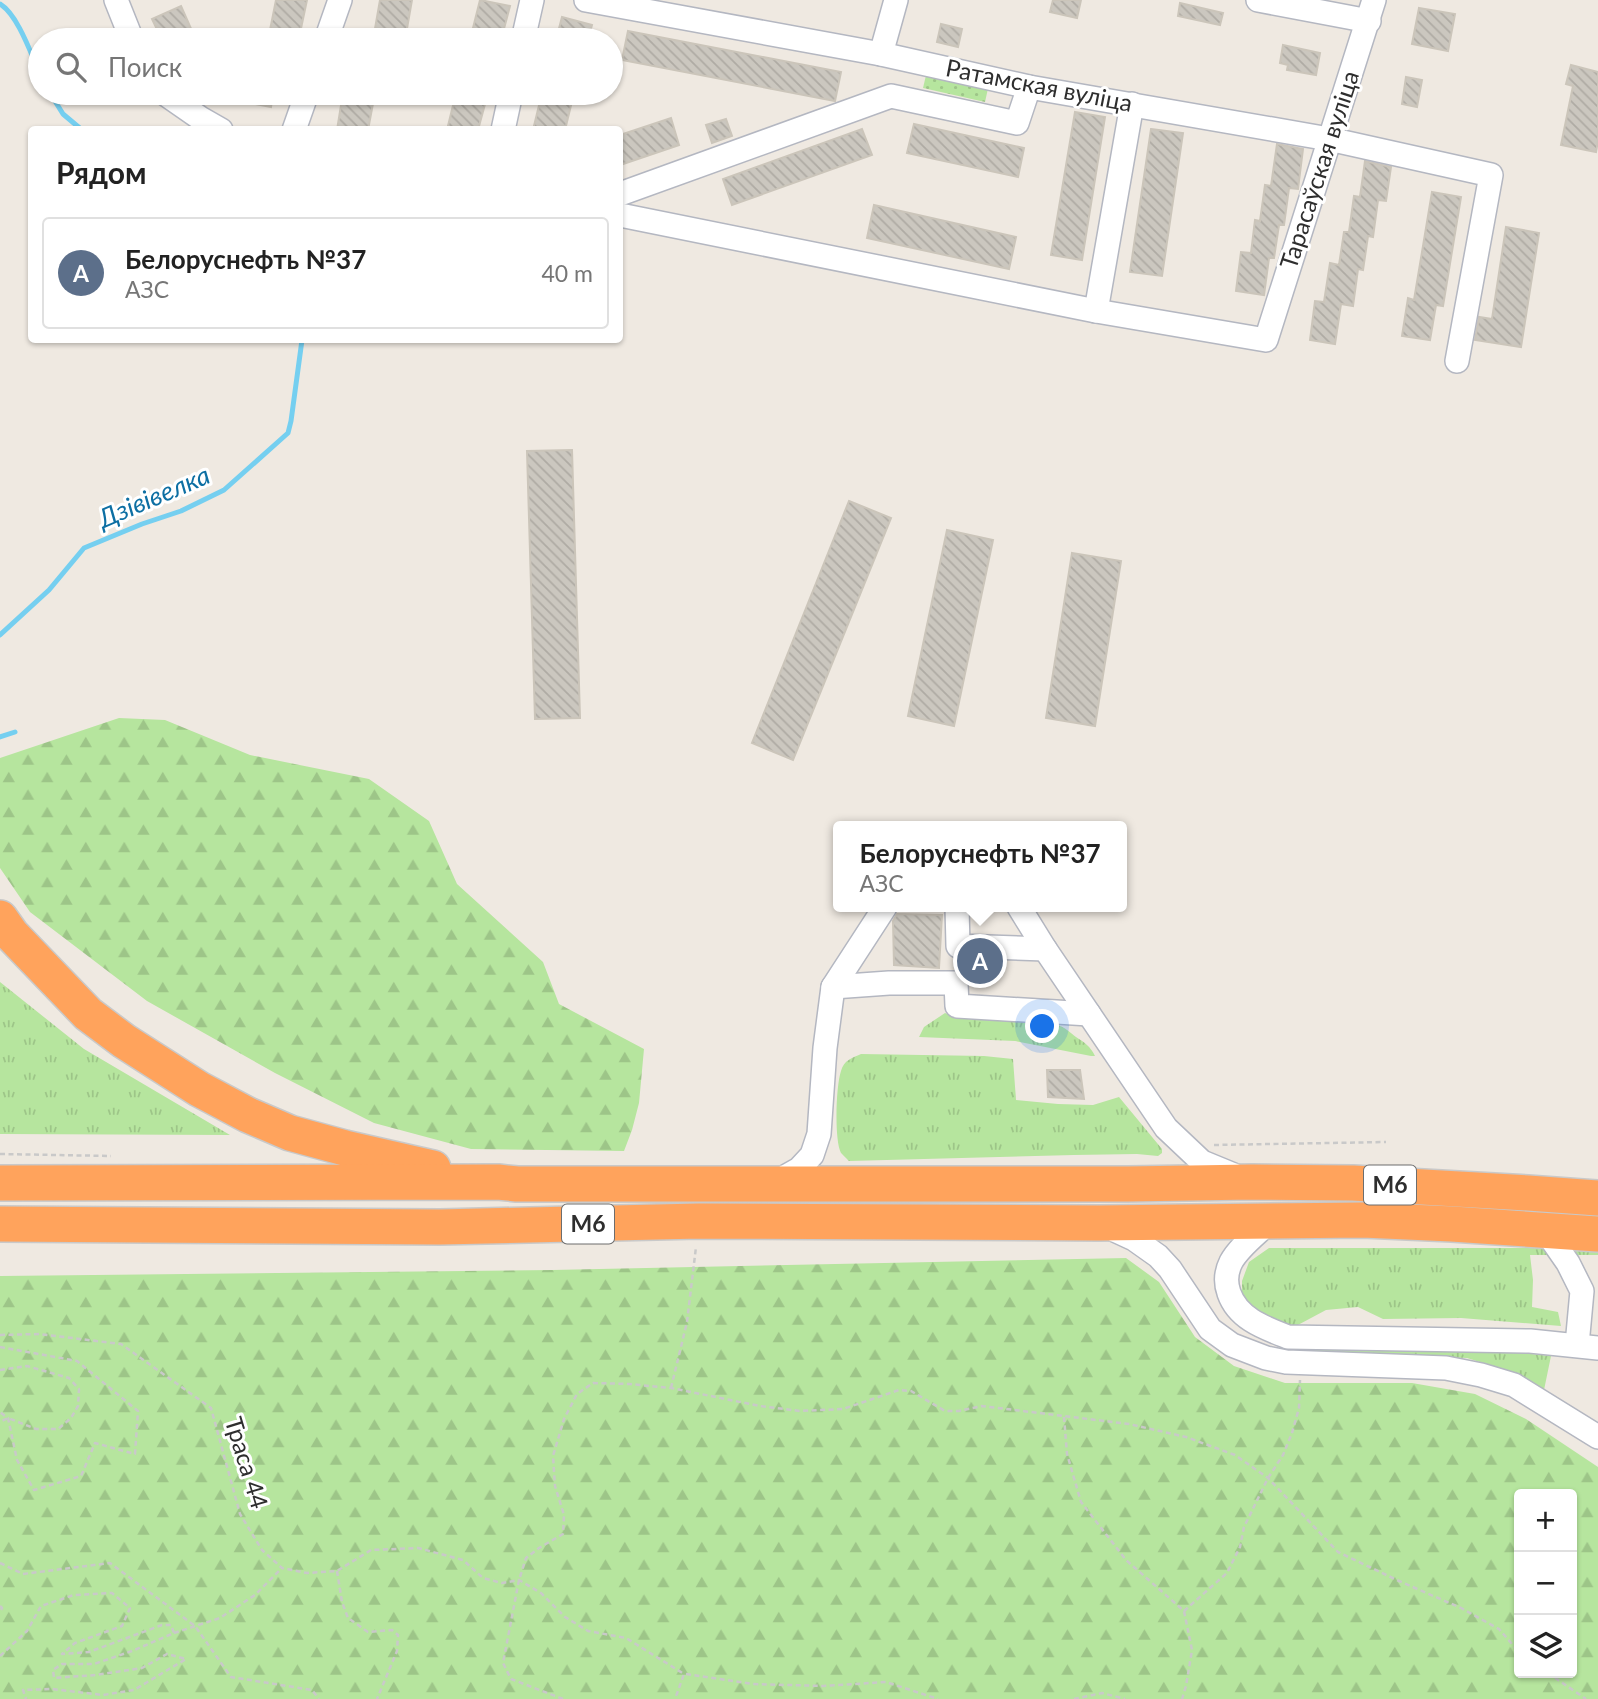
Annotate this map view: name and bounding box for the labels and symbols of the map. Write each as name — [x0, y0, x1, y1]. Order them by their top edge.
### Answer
street label: Ратамская вуліца — [944, 52, 1135, 117]
street label: Тарасаўская вуліца — [1273, 67, 1364, 272]
water label: Дзівівелка — [91, 458, 214, 535]
pin: A — [957, 935, 1003, 987]
your location — [1025, 1009, 1059, 1043]
road number: М6 — [1364, 1166, 1416, 1204]
road number: М6 — [562, 1204, 614, 1244]
street label: Траса 44 — [220, 1413, 275, 1512]

